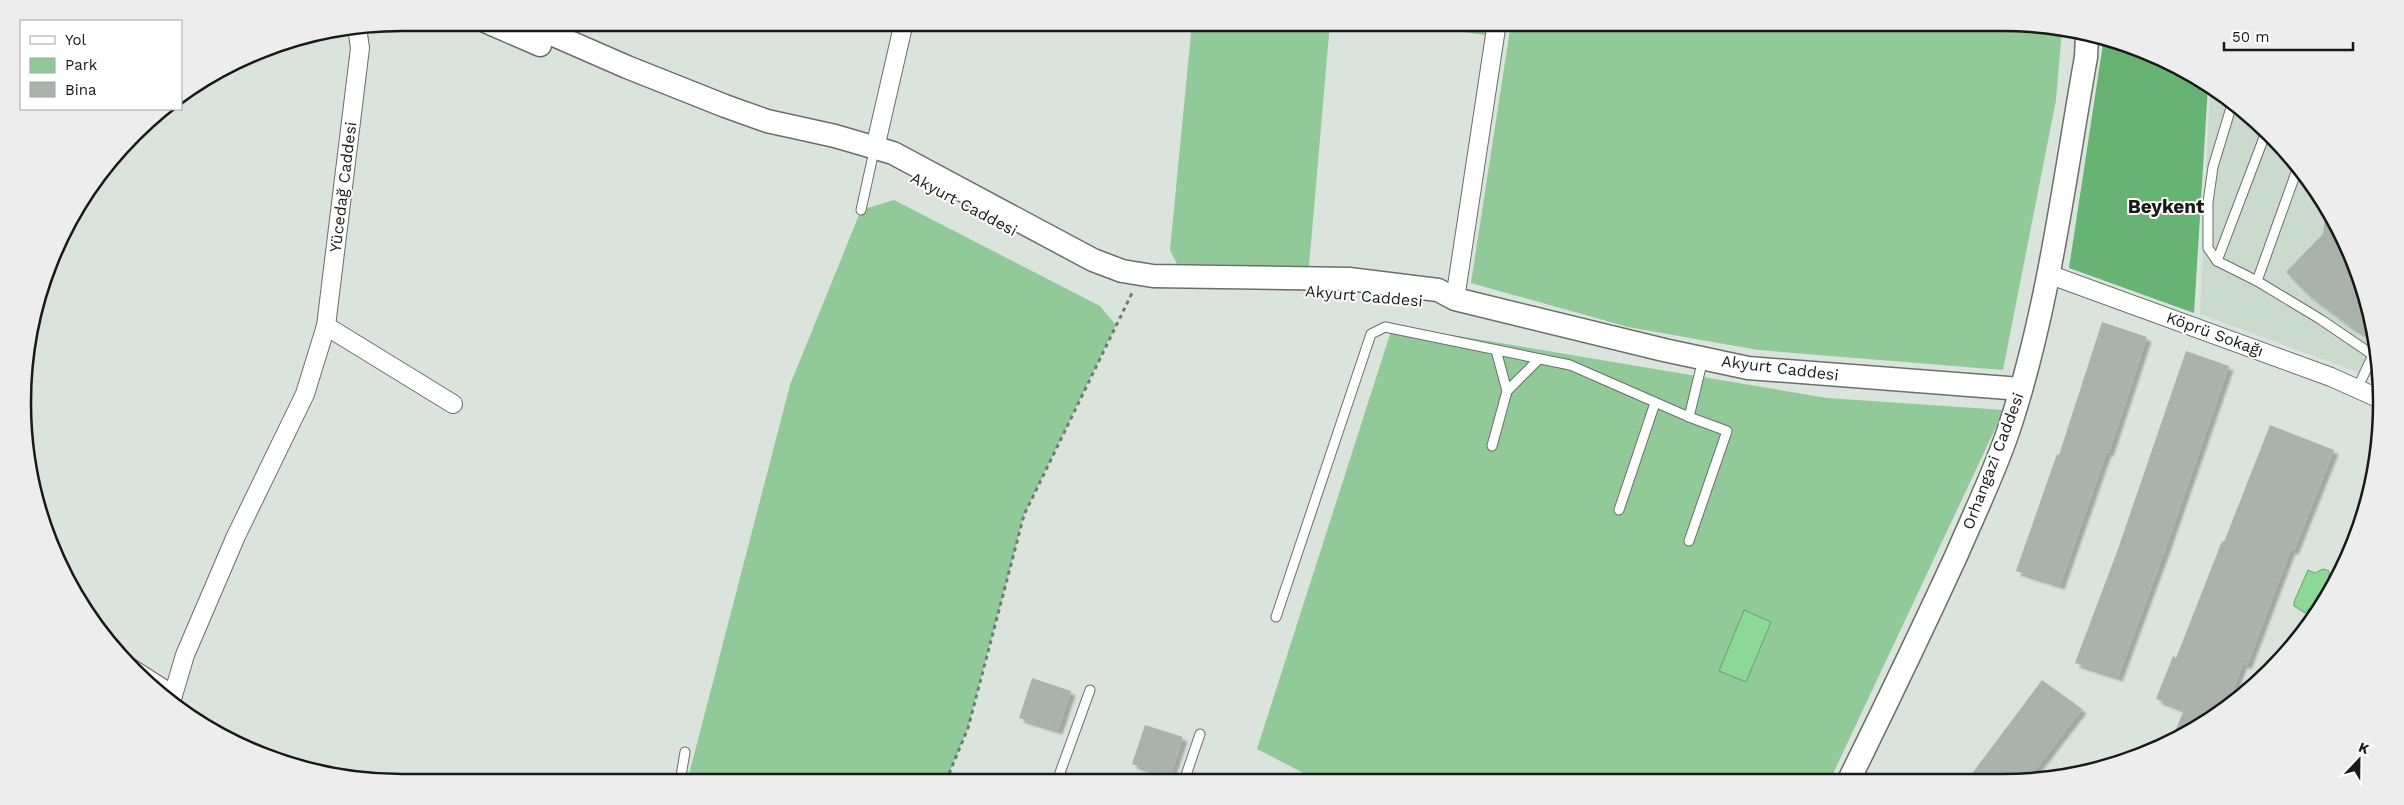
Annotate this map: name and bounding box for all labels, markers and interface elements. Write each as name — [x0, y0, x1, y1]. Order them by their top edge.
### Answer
legend — [20, 20, 182, 110]
scale bar — [2224, 20, 2353, 52]
text: 50 m — [2232, 28, 2269, 46]
text: Yol — [65, 31, 87, 49]
text: Park — [65, 56, 98, 74]
text: Bina — [65, 81, 97, 99]
street label: Yücedağ Caddesi — [326, 121, 360, 253]
street label: Akyurt Caddesi — [907, 168, 1021, 240]
district label: Beykent — [2128, 195, 2205, 218]
street label: Akyurt Caddesi — [1304, 281, 1424, 311]
street label: Köprü Sokağı — [2164, 308, 2266, 360]
street label: Akyurt Caddesi — [1720, 351, 1840, 385]
street label: Orhangazi Caddesi — [1958, 390, 2028, 532]
north arrow — [2334, 735, 2384, 785]
text: K — [2356, 739, 2372, 757]

